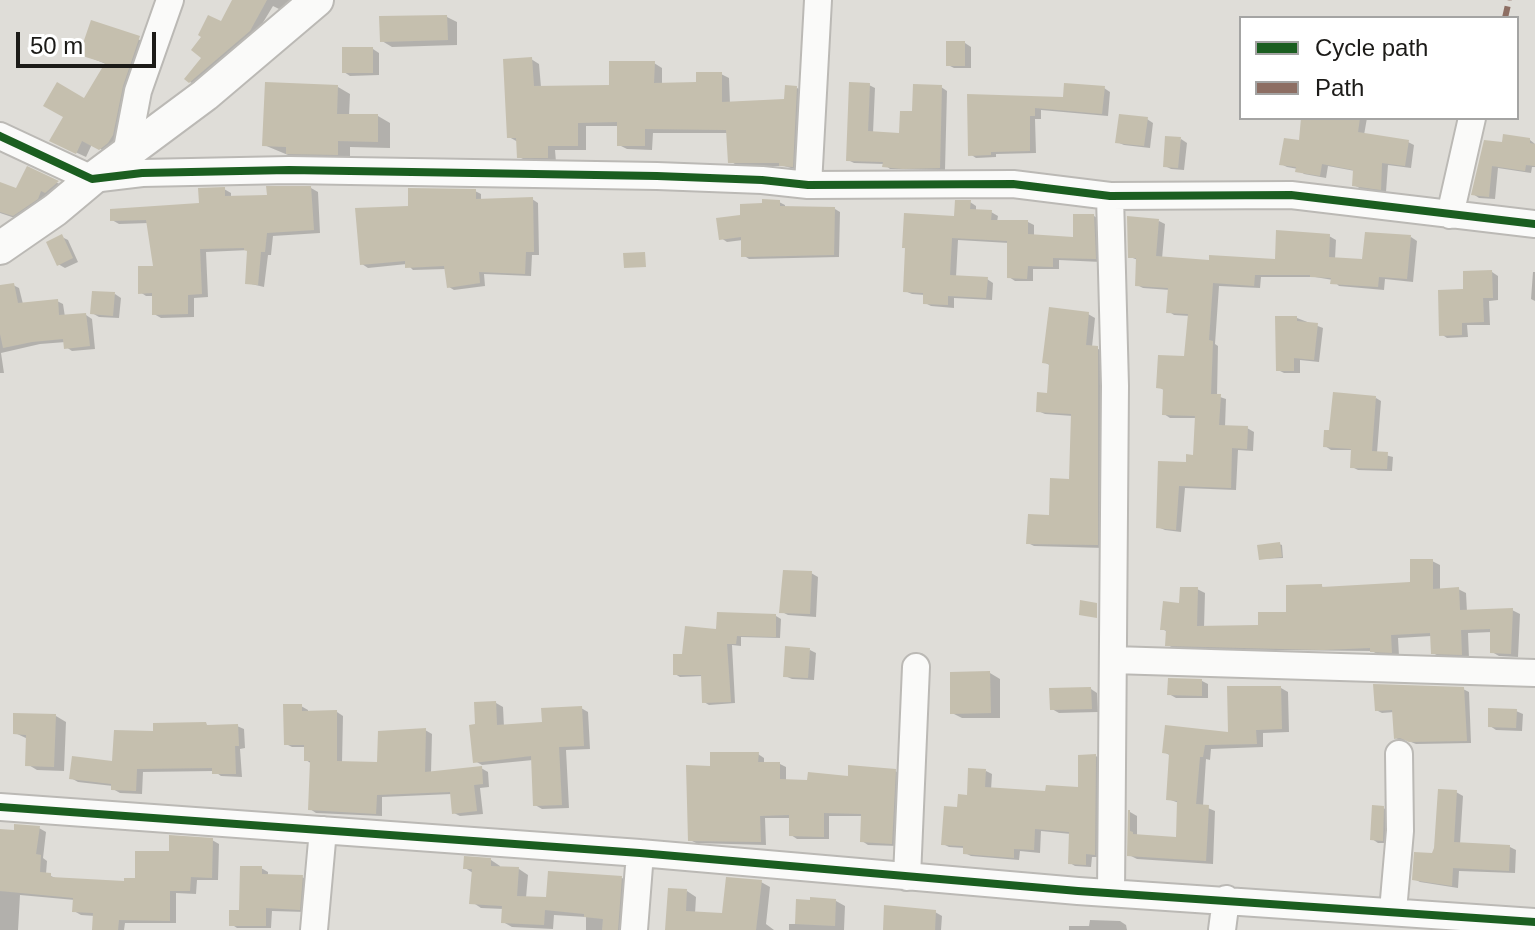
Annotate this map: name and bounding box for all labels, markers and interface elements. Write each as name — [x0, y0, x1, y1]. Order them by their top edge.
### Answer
scale bar — [20, 16, 160, 66]
legend — [1239, 16, 1519, 120]
text: 50 m — [30, 32, 83, 59]
text: Cycle path — [1315, 34, 1428, 61]
text: Path — [1315, 74, 1364, 101]

